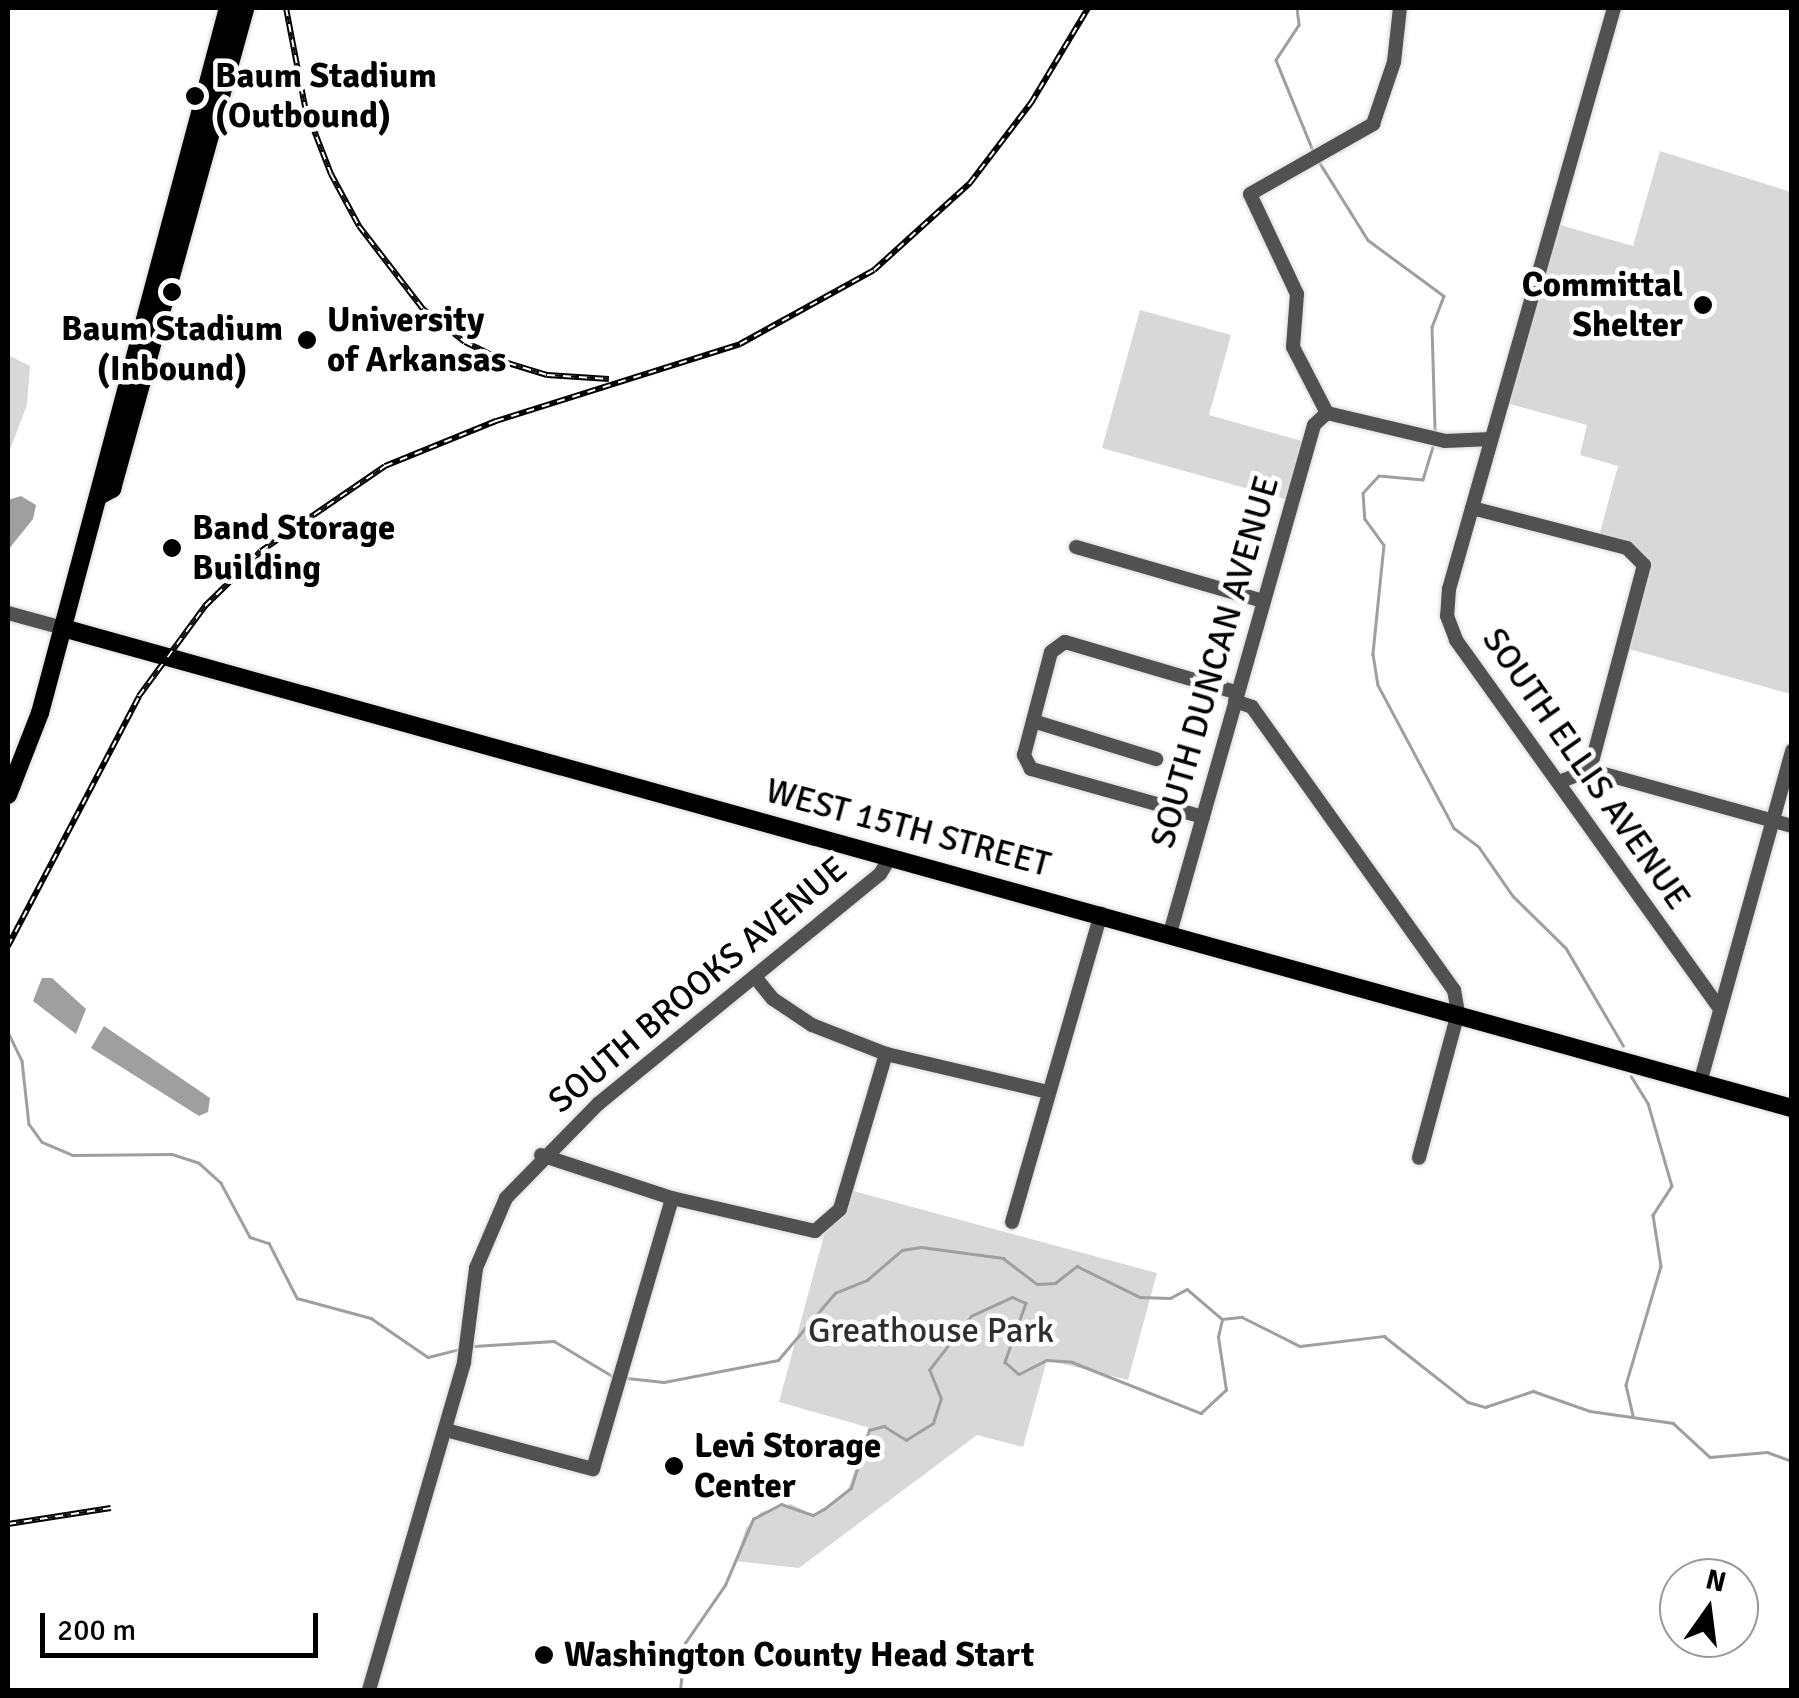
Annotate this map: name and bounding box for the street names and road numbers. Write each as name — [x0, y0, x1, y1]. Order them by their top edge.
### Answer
street label: SOUTH DUNCAN AVENUE — [1142, 471, 1288, 853]
street label: SOUTH ELLIS AVENUE — [1473, 620, 1699, 918]
street label: WEST 15TH STREET — [761, 770, 1055, 886]
street label: SOUTH BROOKS AVENUE — [540, 848, 856, 1122]

